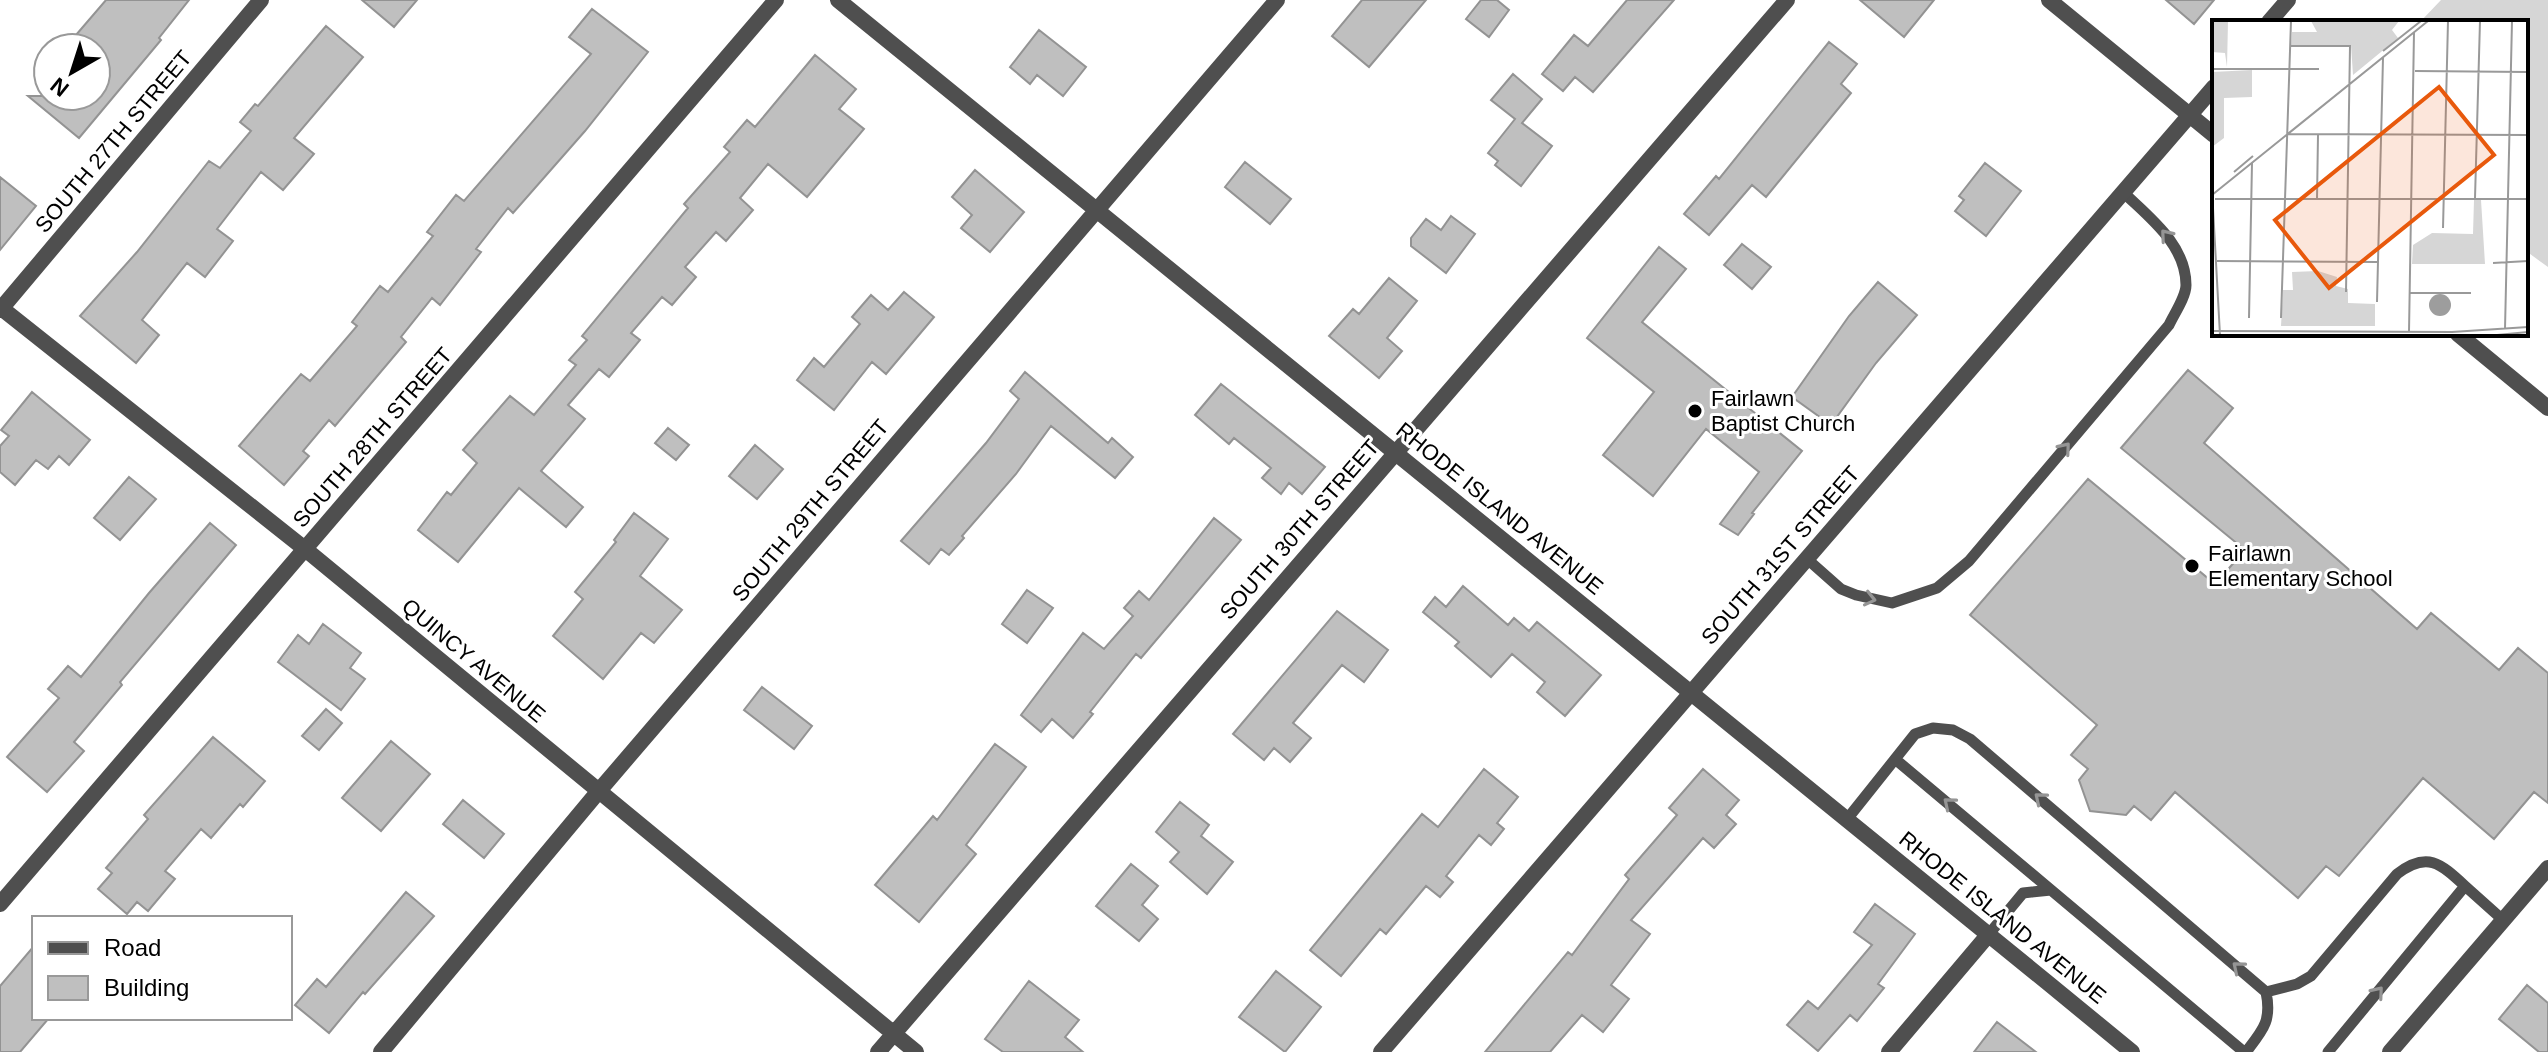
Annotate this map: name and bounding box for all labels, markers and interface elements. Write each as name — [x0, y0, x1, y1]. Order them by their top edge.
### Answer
inset map — [2212, 20, 2528, 336]
north arrow — [32, 32, 112, 112]
street label: SOUTH 27TH STREET — [30, 45, 197, 237]
text: N — [46, 72, 74, 102]
one-way arrow — [2161, 230, 2176, 245]
street label: SOUTH 28TH STREET — [288, 342, 457, 532]
place label: Fairlawn Baptist Church — [1711, 386, 1855, 436]
marker: Fairlawn Baptist Church — [1686, 402, 1704, 420]
street label: SOUTH 29TH STREET — [727, 414, 894, 606]
street label: RHODE ISLAND AVENUE — [1391, 417, 1608, 600]
street label: SOUTH 30TH STREET — [1215, 434, 1384, 624]
one-way arrow — [2055, 443, 2070, 457]
street label: SOUTH 31ST STREET — [1696, 461, 1865, 650]
place label: Fairlawn Elementary School — [2208, 541, 2393, 591]
marker: Fairlawn Elementary School — [2183, 557, 2201, 575]
one-way arrow — [1863, 589, 1877, 606]
street label: QUINCY AVENUE — [397, 593, 550, 727]
one-way arrow — [2034, 793, 2049, 808]
one-way arrow — [1943, 799, 1958, 813]
street label: RHODE ISLAND AVENUE — [1894, 826, 2111, 1009]
legend — [32, 916, 292, 1020]
text: Road — [104, 934, 161, 961]
one-way arrow — [2232, 962, 2247, 977]
text: Building — [104, 974, 189, 1001]
one-way arrow — [2368, 987, 2383, 1001]

